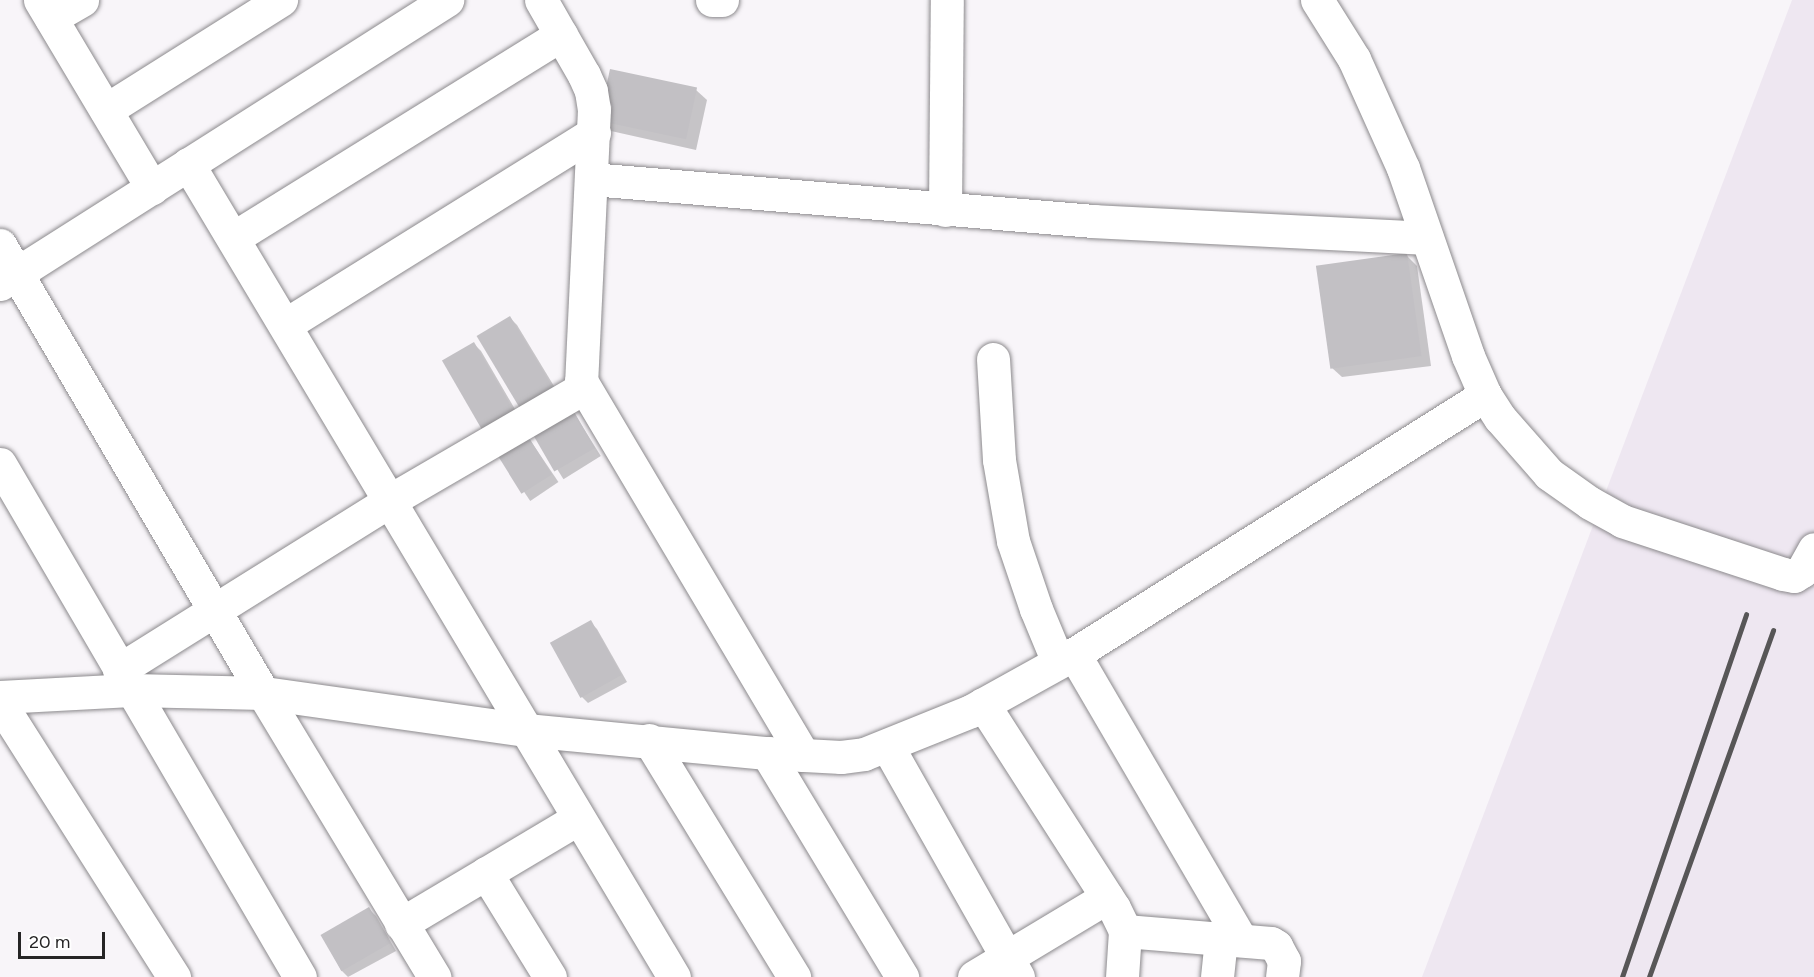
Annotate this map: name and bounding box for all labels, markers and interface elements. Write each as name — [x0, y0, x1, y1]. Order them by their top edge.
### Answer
scale bar — [21, 920, 108, 958]
text: 20 m — [29, 931, 70, 953]

